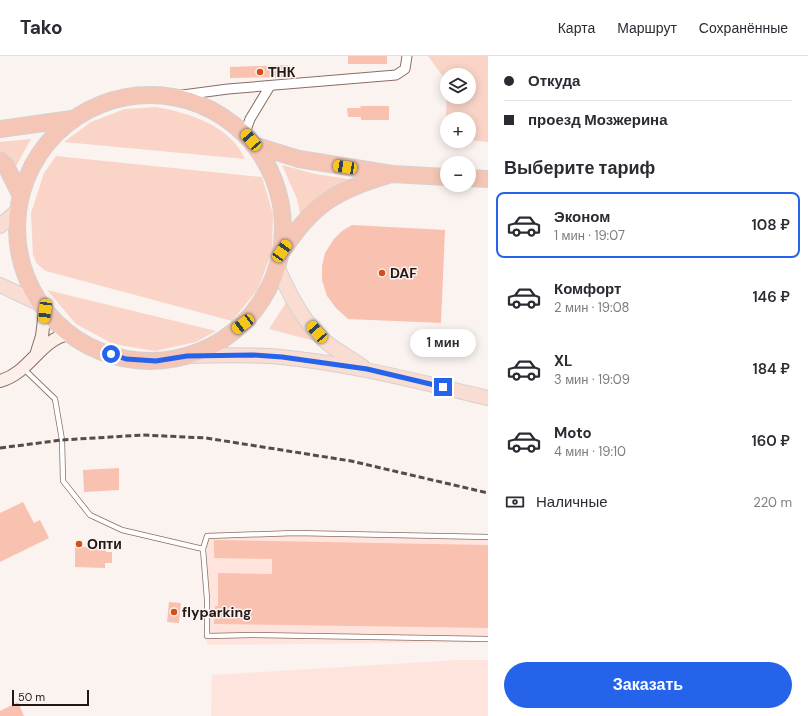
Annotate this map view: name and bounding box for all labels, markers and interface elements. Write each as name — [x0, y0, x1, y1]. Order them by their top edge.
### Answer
text: Tako — [20, 15, 63, 40]
text: Карта — [558, 19, 595, 37]
text: Маршрут — [617, 19, 677, 37]
text: Сохранённые — [699, 19, 788, 37]
place label: ТНК — [268, 63, 296, 81]
marker: ТНК — [255, 67, 265, 77]
map controls — [440, 68, 476, 192]
button: layers — [440, 68, 476, 104]
text: Откуда — [528, 71, 580, 91]
text: проезд Мозжерина — [528, 110, 668, 130]
button: + — [440, 112, 476, 148]
car — [239, 127, 263, 153]
button: − — [440, 156, 476, 192]
text: Выберите тариф — [504, 156, 655, 180]
car — [332, 159, 358, 175]
icon: car — [506, 207, 542, 243]
text: Эконом — [554, 207, 610, 227]
text: 108 ₽ — [752, 215, 790, 235]
text: 1 мин · 19:07 — [554, 227, 625, 244]
car — [270, 238, 294, 264]
place label: DAF — [390, 264, 417, 282]
marker: DAF — [377, 268, 387, 278]
icon: car — [506, 279, 542, 315]
text: Комфорт — [554, 279, 621, 299]
text: 146 ₽ — [752, 287, 790, 307]
car — [38, 298, 52, 324]
text: 2 мин · 19:08 — [554, 299, 629, 316]
car — [230, 312, 256, 336]
car — [305, 319, 329, 345]
callout: 1 мин — [410, 329, 476, 357]
text: 1 мин — [426, 334, 460, 351]
route start — [102, 345, 120, 363]
icon: car — [506, 351, 542, 387]
text: XL — [554, 351, 572, 371]
text: 184 ₽ — [752, 359, 790, 379]
text: 3 мин · 19:09 — [554, 371, 630, 388]
route end — [434, 378, 452, 396]
icon: car — [506, 423, 542, 459]
text: Moto — [554, 423, 592, 443]
text: 160 ₽ — [751, 431, 790, 451]
text: 4 мин · 19:10 — [554, 443, 626, 460]
icon: cash — [504, 491, 526, 513]
text: Наличные — [536, 492, 608, 512]
text: 220 m — [753, 494, 792, 511]
place label: Опти — [87, 535, 122, 553]
marker: Опти — [74, 539, 84, 549]
place label: flyparking — [182, 603, 251, 621]
marker: flyparking — [169, 607, 179, 617]
button: Заказать — [504, 662, 792, 708]
scale bar — [12, 688, 89, 707]
text: 50 m — [18, 690, 45, 704]

